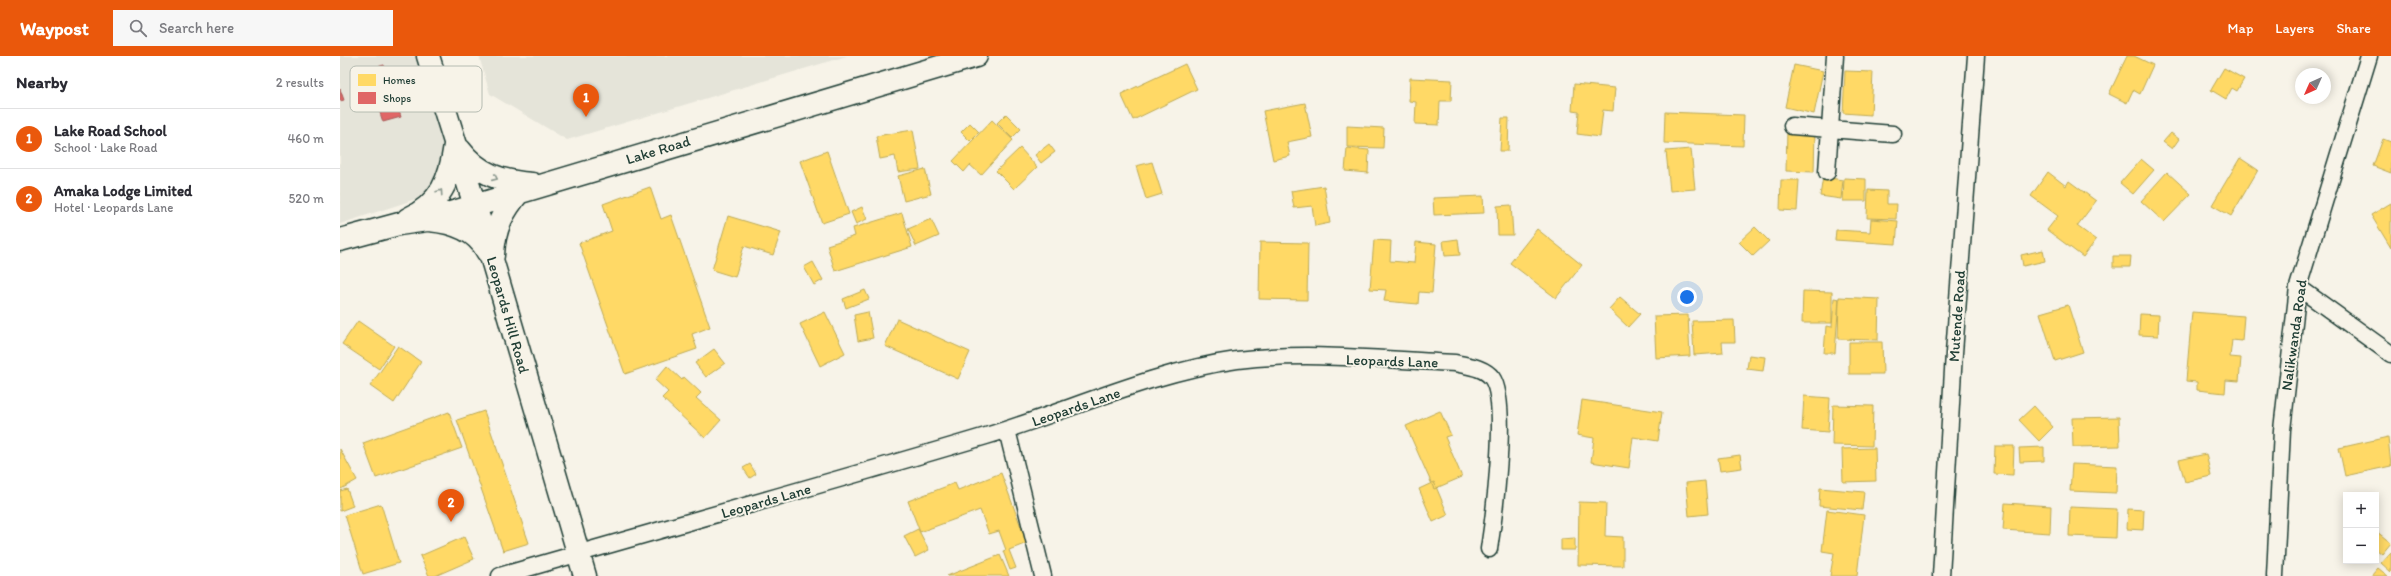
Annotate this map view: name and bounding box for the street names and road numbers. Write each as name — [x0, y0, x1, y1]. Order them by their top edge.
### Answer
street label: Lake Road — [624, 132, 692, 168]
street label: Leopards Hill Road — [483, 254, 534, 376]
street label: Mutende Road — [1945, 269, 1969, 362]
street label: Nalikwanda Road — [2277, 278, 2311, 392]
street label: Leopards Lane — [1345, 350, 1439, 372]
street label: Leopards Lane — [1029, 383, 1123, 431]
street label: Leopards Lane — [719, 480, 813, 522]

